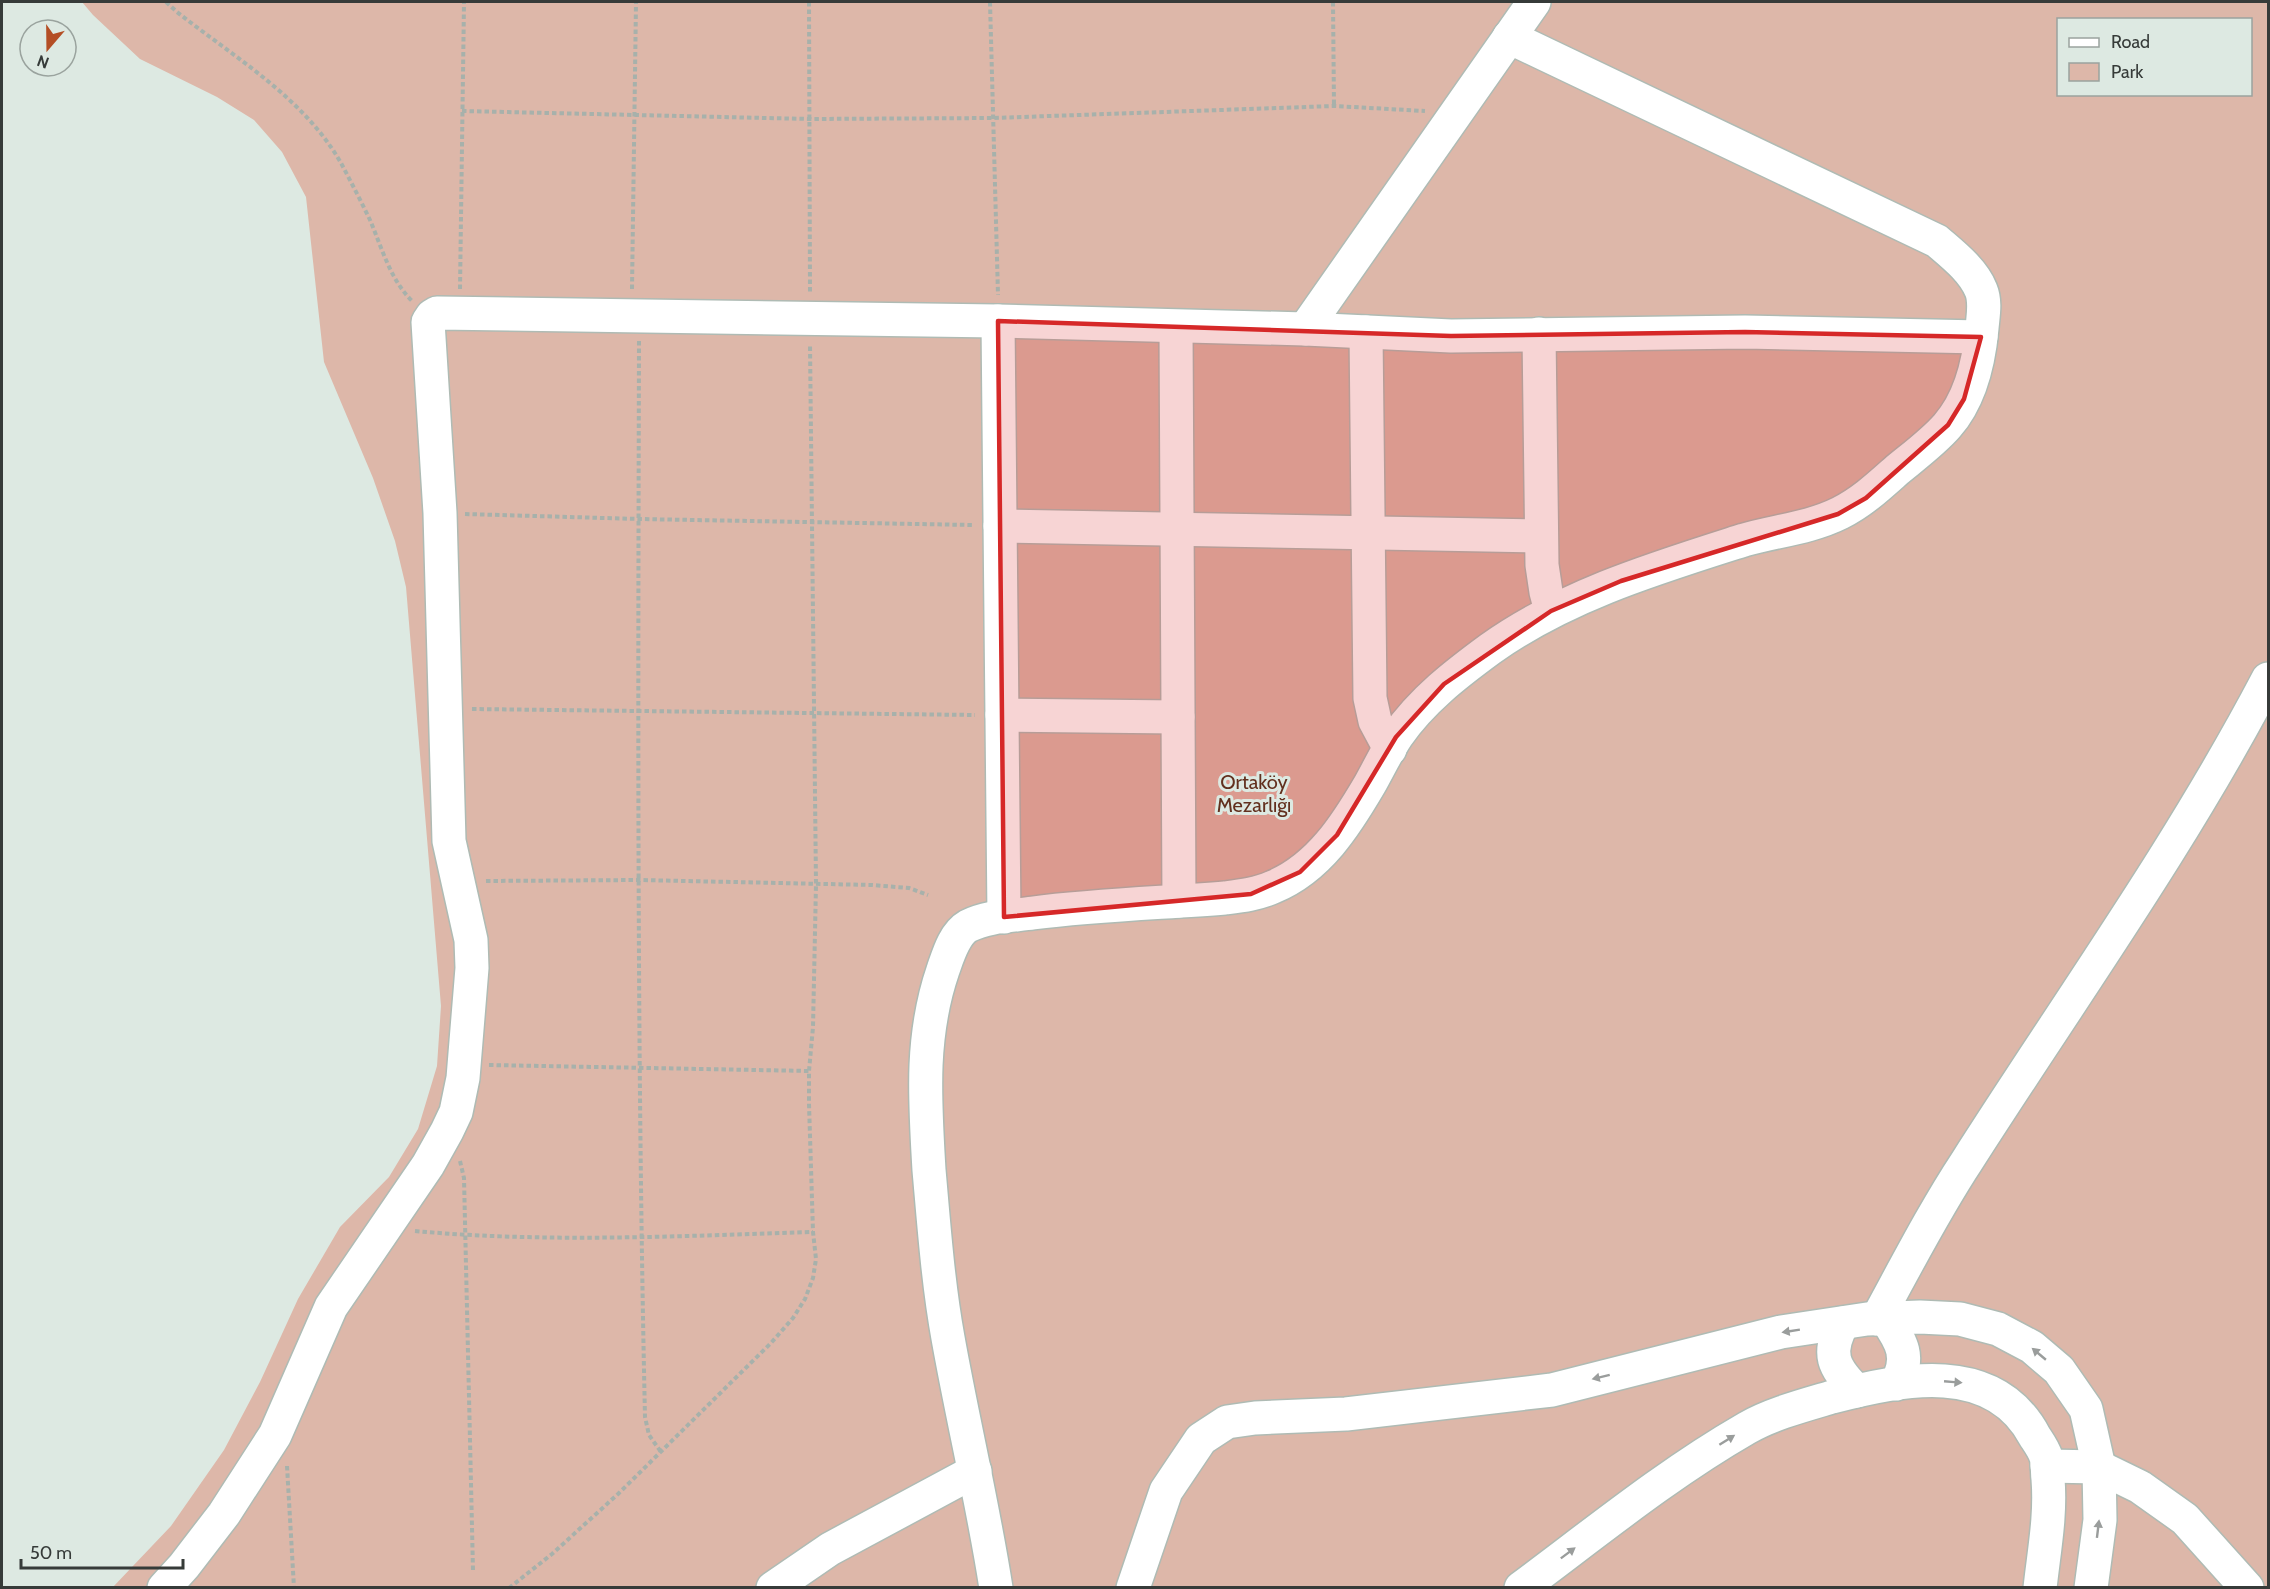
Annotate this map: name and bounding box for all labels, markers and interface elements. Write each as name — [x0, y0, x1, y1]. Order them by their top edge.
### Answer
north arrow — [18, 18, 78, 78]
legend — [2057, 18, 2252, 96]
text: Road — [2111, 31, 2150, 53]
text: N — [34, 51, 52, 72]
text: Park — [2111, 61, 2144, 83]
park label: Ortaköy Mezarlığı — [1217, 770, 1291, 817]
one-way arrow — [1781, 1327, 1800, 1336]
one-way arrow — [2031, 1347, 2047, 1360]
one-way arrow — [1592, 1373, 1610, 1383]
one-way arrow — [1944, 1377, 1963, 1387]
one-way arrow — [1719, 1435, 1735, 1446]
one-way arrow — [2094, 1520, 2103, 1539]
scale bar — [21, 1532, 183, 1570]
text: 50 m — [30, 1542, 72, 1564]
one-way arrow — [1560, 1547, 1575, 1559]

